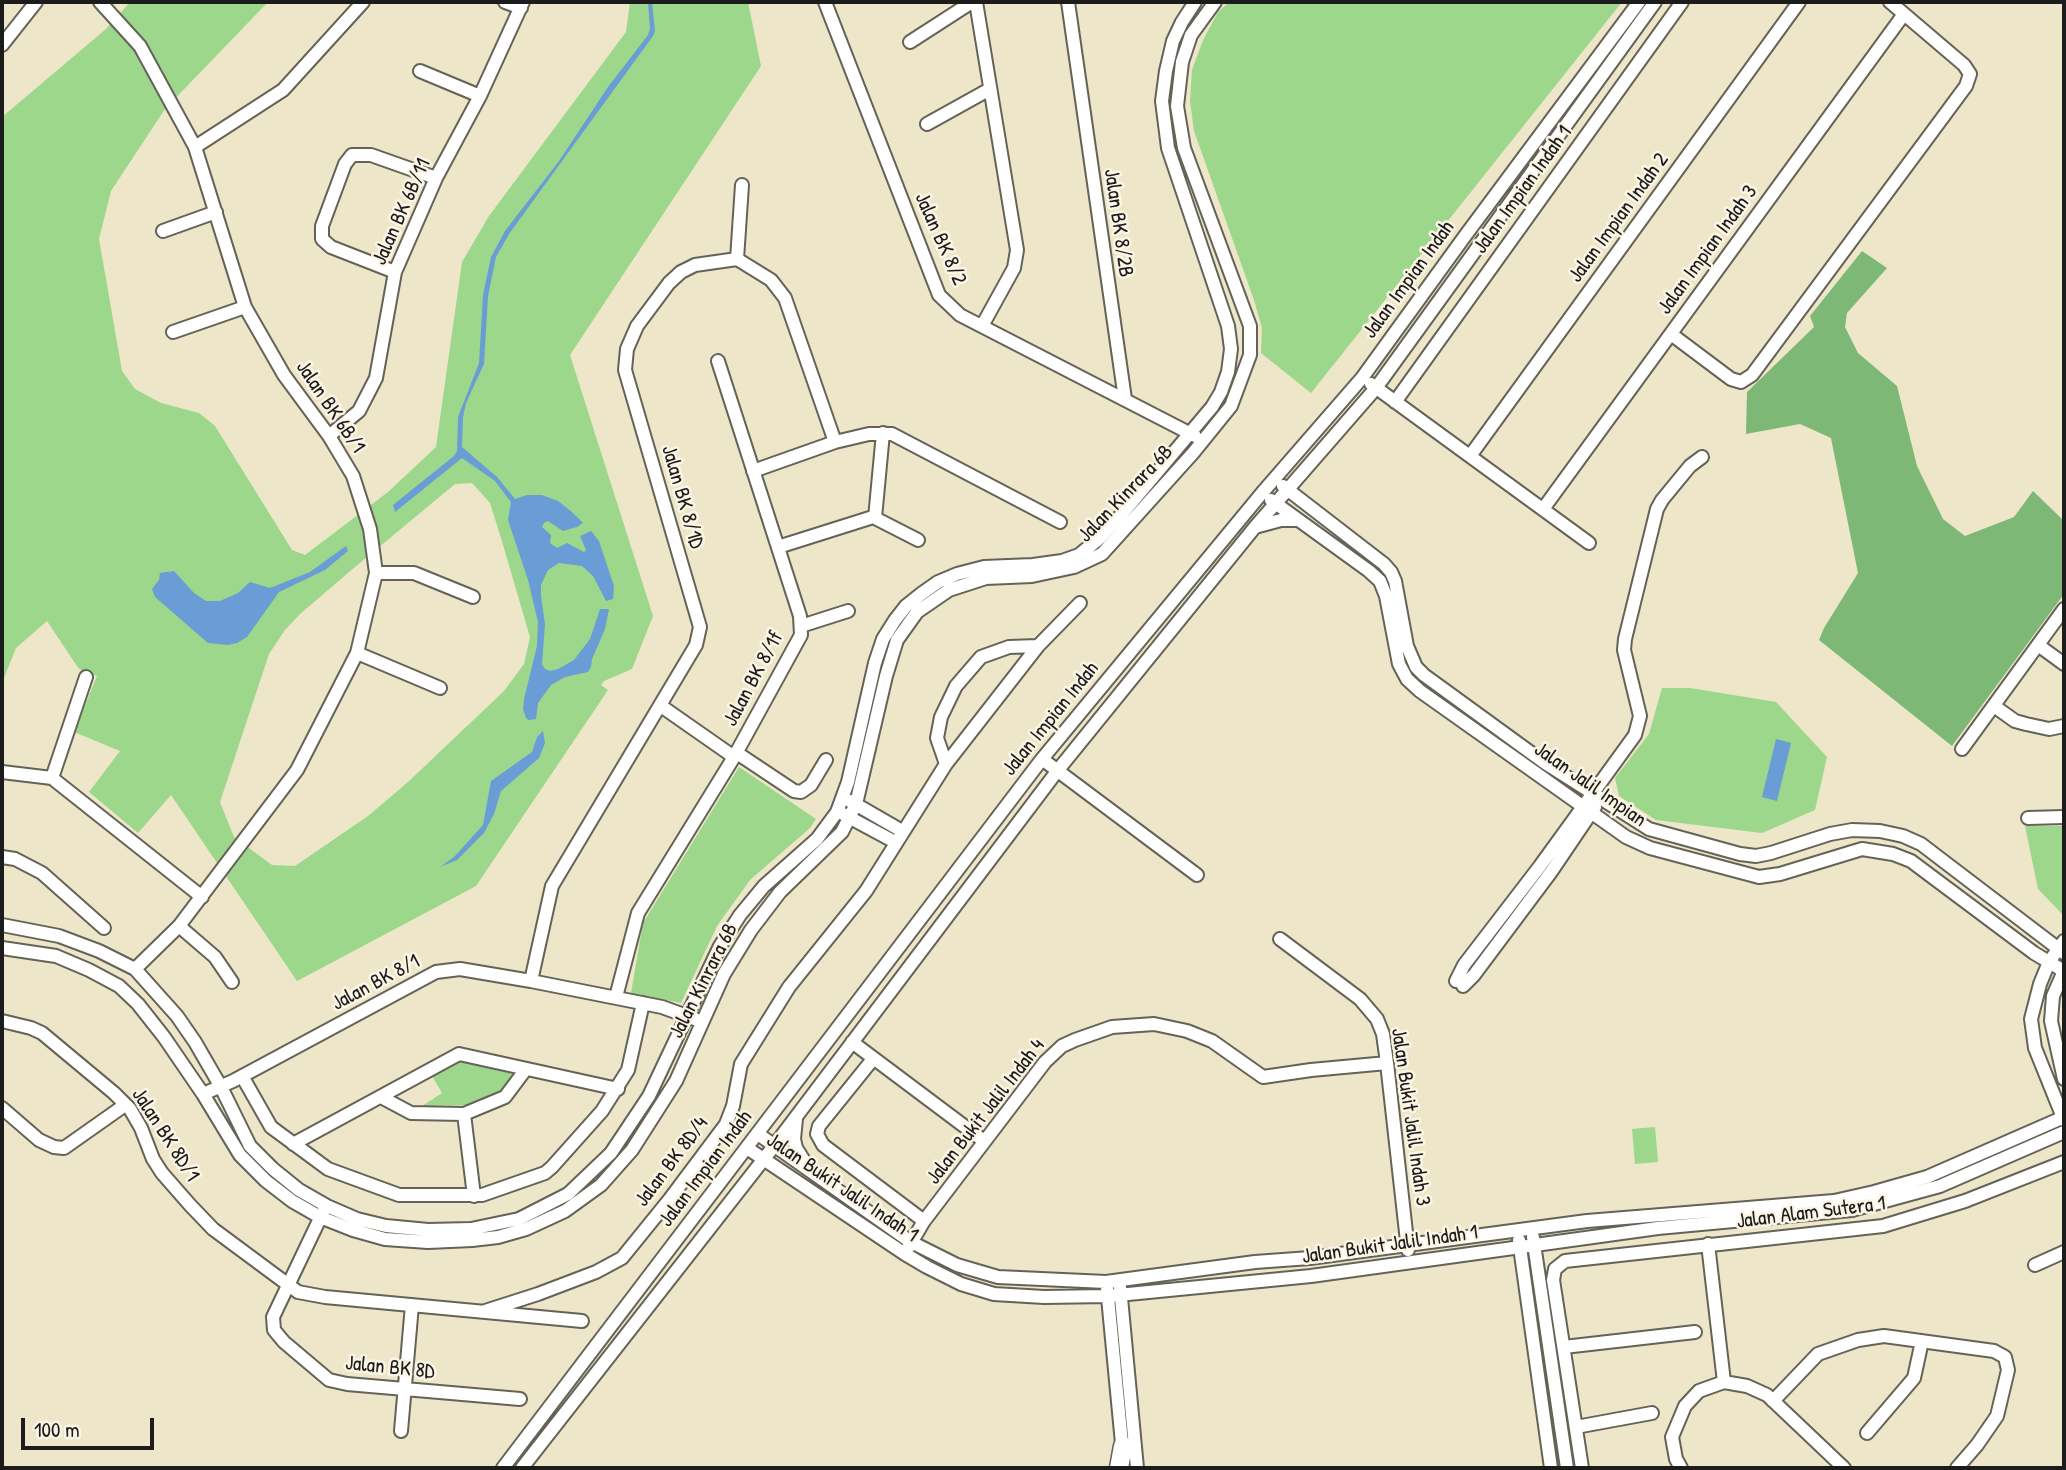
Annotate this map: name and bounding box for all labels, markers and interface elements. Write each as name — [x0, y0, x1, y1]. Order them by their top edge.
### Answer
street label: Jalan Impian Indah 1 — [1468, 121, 1578, 259]
street label: Jalan Impian Indah 2 — [1564, 148, 1674, 288]
street label: Jalan BK 6B/11 — [367, 155, 437, 269]
street label: Jalan BK 8/2B — [1098, 167, 1138, 279]
street label: Jalan Impian Indah 3 — [1653, 180, 1763, 320]
street label: Jalan BK 8/2 — [908, 189, 972, 289]
street label: Jalan Impian Indah — [1358, 216, 1460, 344]
street label: Jalan BK 6B/1 — [290, 356, 370, 458]
street label: Jalan Kinrara 6B — [1073, 440, 1179, 548]
street label: Jalan BK 8/1D — [655, 442, 709, 552]
street label: Jalan BK 8/1f — [719, 627, 789, 731]
street label: Jalan Impian Indah — [997, 657, 1105, 781]
street label: Jalan Jalil Impian — [1529, 737, 1651, 833]
street label: Jalan Kinrara 6B — [664, 919, 744, 1043]
street label: Jalan BK 8/1 — [328, 949, 424, 1017]
street label: Jalan Bukit Jalil Indah 3 — [1385, 1026, 1435, 1208]
street label: Jalan Bukit Jalil Indah 4 — [921, 1034, 1051, 1190]
street label: Jalan BK 8D/1 — [126, 1084, 204, 1186]
street label: Jalan Impian Indah — [654, 1106, 758, 1232]
street label: Jalan BK 8D/4 — [630, 1112, 714, 1212]
street label: Jalan Bukit Jalil Indah 1 — [761, 1128, 923, 1248]
street label: Jalan Alam Sutera 1 — [1735, 1191, 1887, 1235]
street label: Jalan Bukit Jalil Indah 1 — [1300, 1220, 1480, 1270]
street label: Jalan BK 8D — [344, 1351, 436, 1385]
scale bar — [24, 1404, 158, 1448]
text: 100 m — [34, 1415, 80, 1444]

